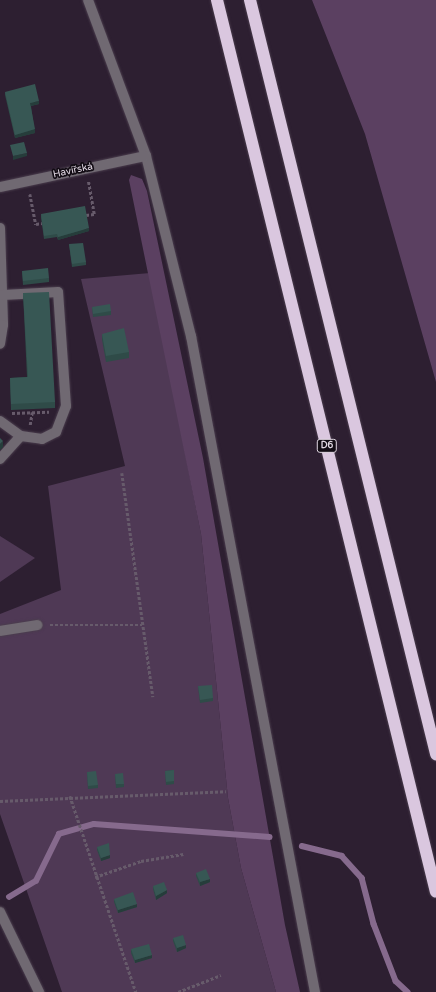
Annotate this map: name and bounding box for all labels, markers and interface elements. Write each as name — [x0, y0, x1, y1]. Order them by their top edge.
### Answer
street label: Havířská — [52, 161, 94, 181]
road number: D6 — [316, 439, 338, 453]

